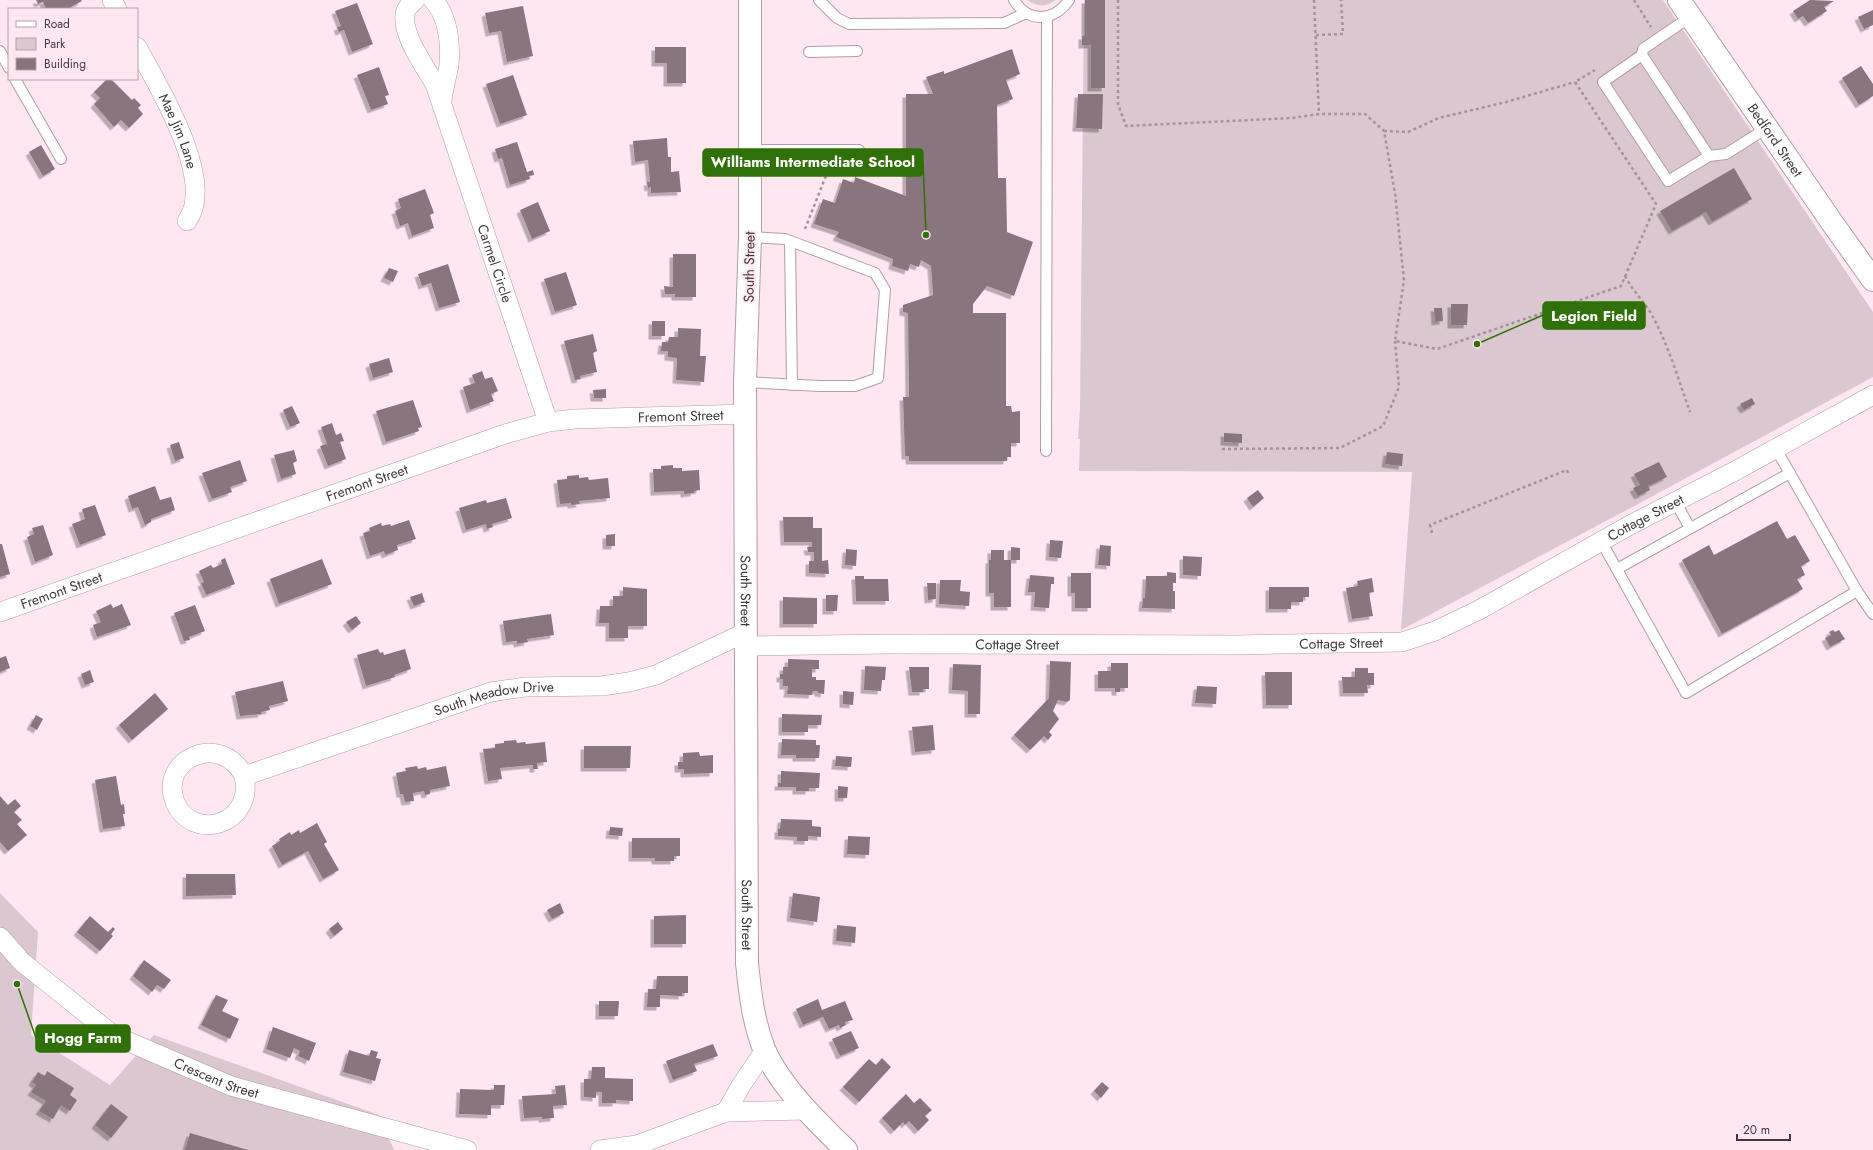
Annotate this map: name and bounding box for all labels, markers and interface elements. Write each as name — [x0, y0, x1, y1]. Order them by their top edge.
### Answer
legend — [8, 8, 138, 80]
text: Road — [44, 15, 70, 33]
text: Park — [44, 35, 66, 53]
text: Building — [44, 55, 86, 73]
street label: Mae Jim Lane — [154, 90, 202, 171]
street label: Bedford Street — [1743, 99, 1808, 181]
callout: Williams Intermediate School — [703, 149, 923, 176]
text: Williams Intermediate School — [711, 151, 915, 173]
street label: Carmel Circle — [473, 221, 517, 305]
street label: South Street — [738, 231, 760, 303]
callout: Legion Field — [1543, 302, 1645, 329]
text: Legion Field — [1551, 305, 1637, 327]
street label: Fremont Street — [638, 405, 724, 427]
street label: Fremont Street — [323, 459, 411, 506]
street label: Cottage Street — [1604, 489, 1688, 546]
street label: South Street — [736, 555, 756, 627]
street label: Fremont Street — [18, 567, 106, 614]
street label: Cottage Street — [1299, 632, 1384, 654]
street label: Cottage Street — [975, 634, 1059, 654]
street label: South Meadow Drive — [431, 677, 554, 721]
street label: South Street — [737, 879, 757, 951]
callout: Hogg Farm — [36, 1025, 130, 1052]
text: Hogg Farm — [44, 1027, 122, 1049]
street label: Crescent Street — [171, 1053, 261, 1103]
scale bar — [1737, 1116, 1790, 1142]
text: 20 m — [1743, 1121, 1770, 1139]

